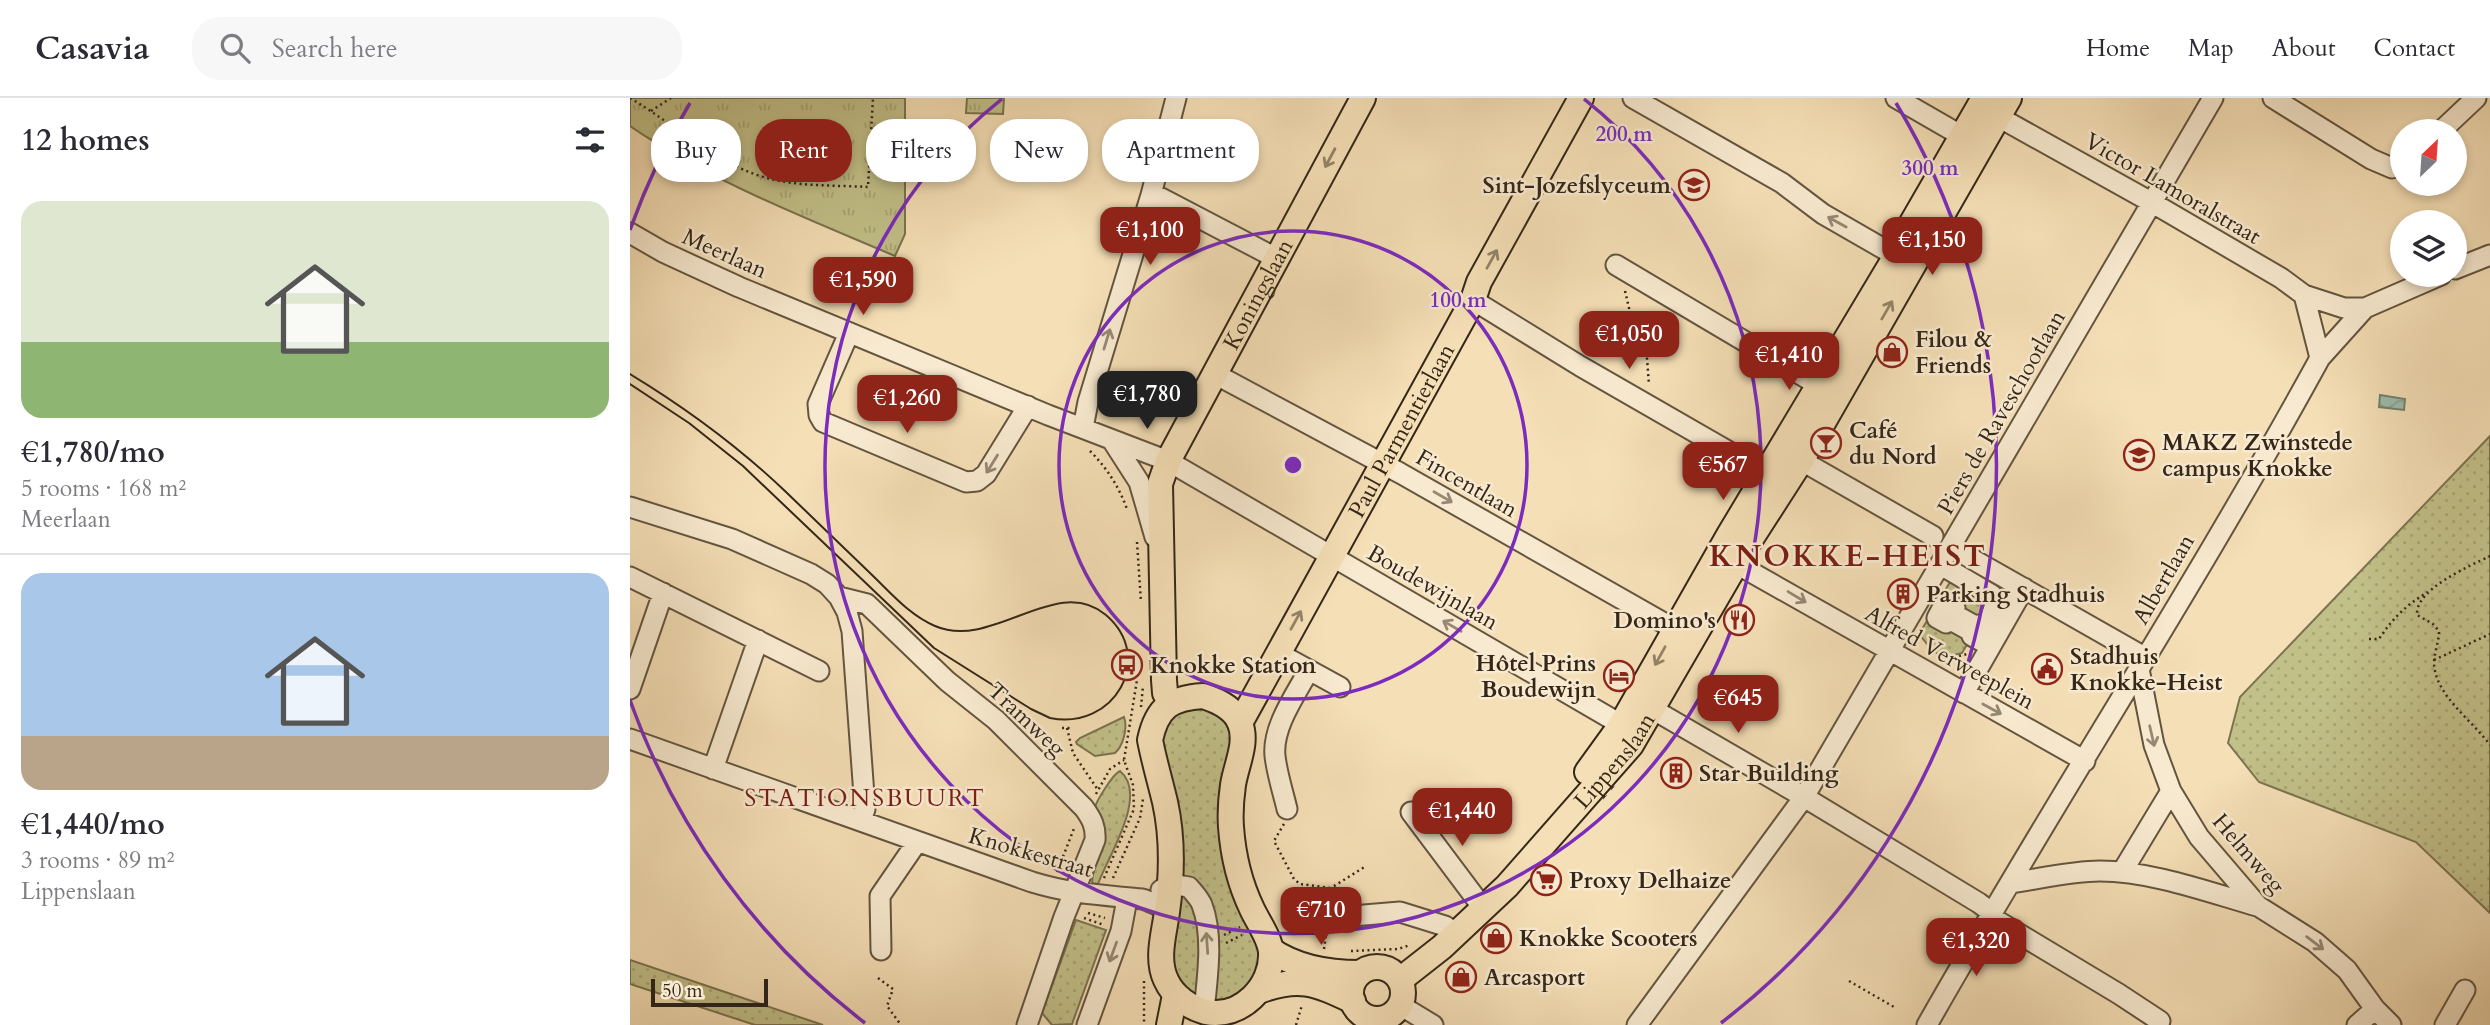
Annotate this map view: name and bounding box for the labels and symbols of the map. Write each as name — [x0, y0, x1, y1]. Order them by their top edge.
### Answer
north arrow — [2390, 119, 2468, 196]
text: 200 m — [1595, 120, 1653, 149]
street label: Victor Lamoralstraat — [2079, 125, 2266, 251]
one-way arrow — [1323, 147, 1337, 168]
text: 300 m — [1901, 154, 1959, 183]
school or university icon: Sint-Jozefslyceum — [1677, 168, 1711, 202]
place label: Sint-Jozefslyceum — [1482, 170, 1672, 201]
pin: €1,100 — [1093, 208, 1207, 267]
one-way arrow — [1827, 215, 1847, 229]
pin: €1,150 — [1875, 218, 1989, 277]
street label: Meerlaan — [677, 221, 772, 286]
street label: Koningslaan — [1216, 233, 1301, 355]
one-way arrow — [1485, 249, 1499, 269]
pin: €1,590 — [806, 258, 920, 317]
text: 100 m — [1429, 286, 1487, 315]
one-way arrow — [1880, 301, 1894, 321]
street label: Piers de Raveschootlaan — [1930, 304, 2073, 520]
pin: €1,050 — [1572, 312, 1686, 371]
place label: Filou & Friends — [1915, 324, 1992, 381]
one-way arrow — [1102, 328, 1114, 350]
pin: €1,410 — [1732, 332, 1846, 392]
shop icon: Filou & Friends — [1875, 335, 1909, 369]
street label: Paul Parmentierlaan — [1341, 338, 1462, 523]
pin: €1,780 — [1090, 372, 1204, 431]
pin: €1,260 — [850, 376, 964, 435]
place label: Café du Nord — [1849, 415, 1937, 472]
bar icon: Café du Nord — [1809, 426, 1843, 460]
place label: MAKZ Zwinstede campus Knokke — [2162, 427, 2353, 484]
school or university icon: MAKZ Zwinstede campus Knokke — [2122, 438, 2156, 472]
street label: Fincentlaan — [1410, 442, 1523, 525]
pin: €567 — [1682, 442, 1764, 502]
centre of rings — [1281, 453, 1305, 477]
one-way arrow — [985, 454, 999, 474]
one-way arrow — [1432, 491, 1453, 504]
street label: Albertlaan — [2125, 528, 2202, 630]
district label: KNOKKE-HEIST — [1709, 536, 1987, 577]
street label: Boudewijnlaan — [1362, 537, 1504, 638]
building icon: Parking Stadhuis — [1886, 577, 1920, 611]
place label: Parking Stadhuis — [1926, 579, 2105, 610]
one-way arrow — [1786, 590, 1806, 604]
street label: Alfred Verweeplein — [1859, 598, 2040, 717]
restaurant icon: Domino's — [1722, 603, 1756, 637]
place label: Domino's — [1613, 605, 1716, 636]
one-way arrow — [1290, 610, 1303, 631]
one-way arrow — [1442, 619, 1462, 633]
place label: Stadhuis Knokke-Heist — [2070, 641, 2222, 698]
one-way arrow — [1653, 645, 1666, 666]
bus stop icon: Knokke Station — [1110, 648, 1144, 682]
place label: Hôtel Prins Boudewijn — [1475, 648, 1596, 705]
place label: Knokke Station — [1150, 650, 1316, 681]
public building icon: Stadhuis Knokke-Heist — [2030, 652, 2064, 686]
hotel icon: Hôtel Prins Boudewijn — [1602, 659, 1636, 693]
street label: Tramweg — [981, 675, 1073, 764]
pin: €645 — [1697, 676, 1779, 735]
one-way arrow — [1982, 702, 2002, 716]
street label: Lippenslaan — [1567, 707, 1662, 815]
one-way arrow — [2146, 724, 2159, 747]
building icon: Star Building — [1659, 756, 1693, 790]
place label: Star Building — [1699, 758, 1839, 789]
district label: STATIONSBUURT — [744, 782, 986, 815]
pin: €1,440 — [1405, 788, 1519, 848]
street label: Helmweg — [2205, 807, 2292, 900]
street label: Knokkestraat — [965, 820, 1097, 885]
supermarket icon: Proxy Delhaize — [1529, 863, 1563, 897]
place label: Proxy Delhaize — [1569, 865, 1731, 896]
pin: €710 — [1280, 888, 1362, 947]
pin: €1,320 — [1919, 918, 2033, 978]
shop icon: Knokke Scooters — [1479, 921, 1513, 955]
place label: Knokke Scooters — [1519, 923, 1698, 954]
one-way arrow — [1201, 932, 1214, 955]
one-way arrow — [2306, 935, 2325, 950]
one-way arrow — [1106, 940, 1118, 962]
shop icon: Arcasport — [1444, 960, 1478, 994]
place label: Arcasport — [1484, 962, 1585, 993]
scale bar — [651, 976, 768, 1008]

